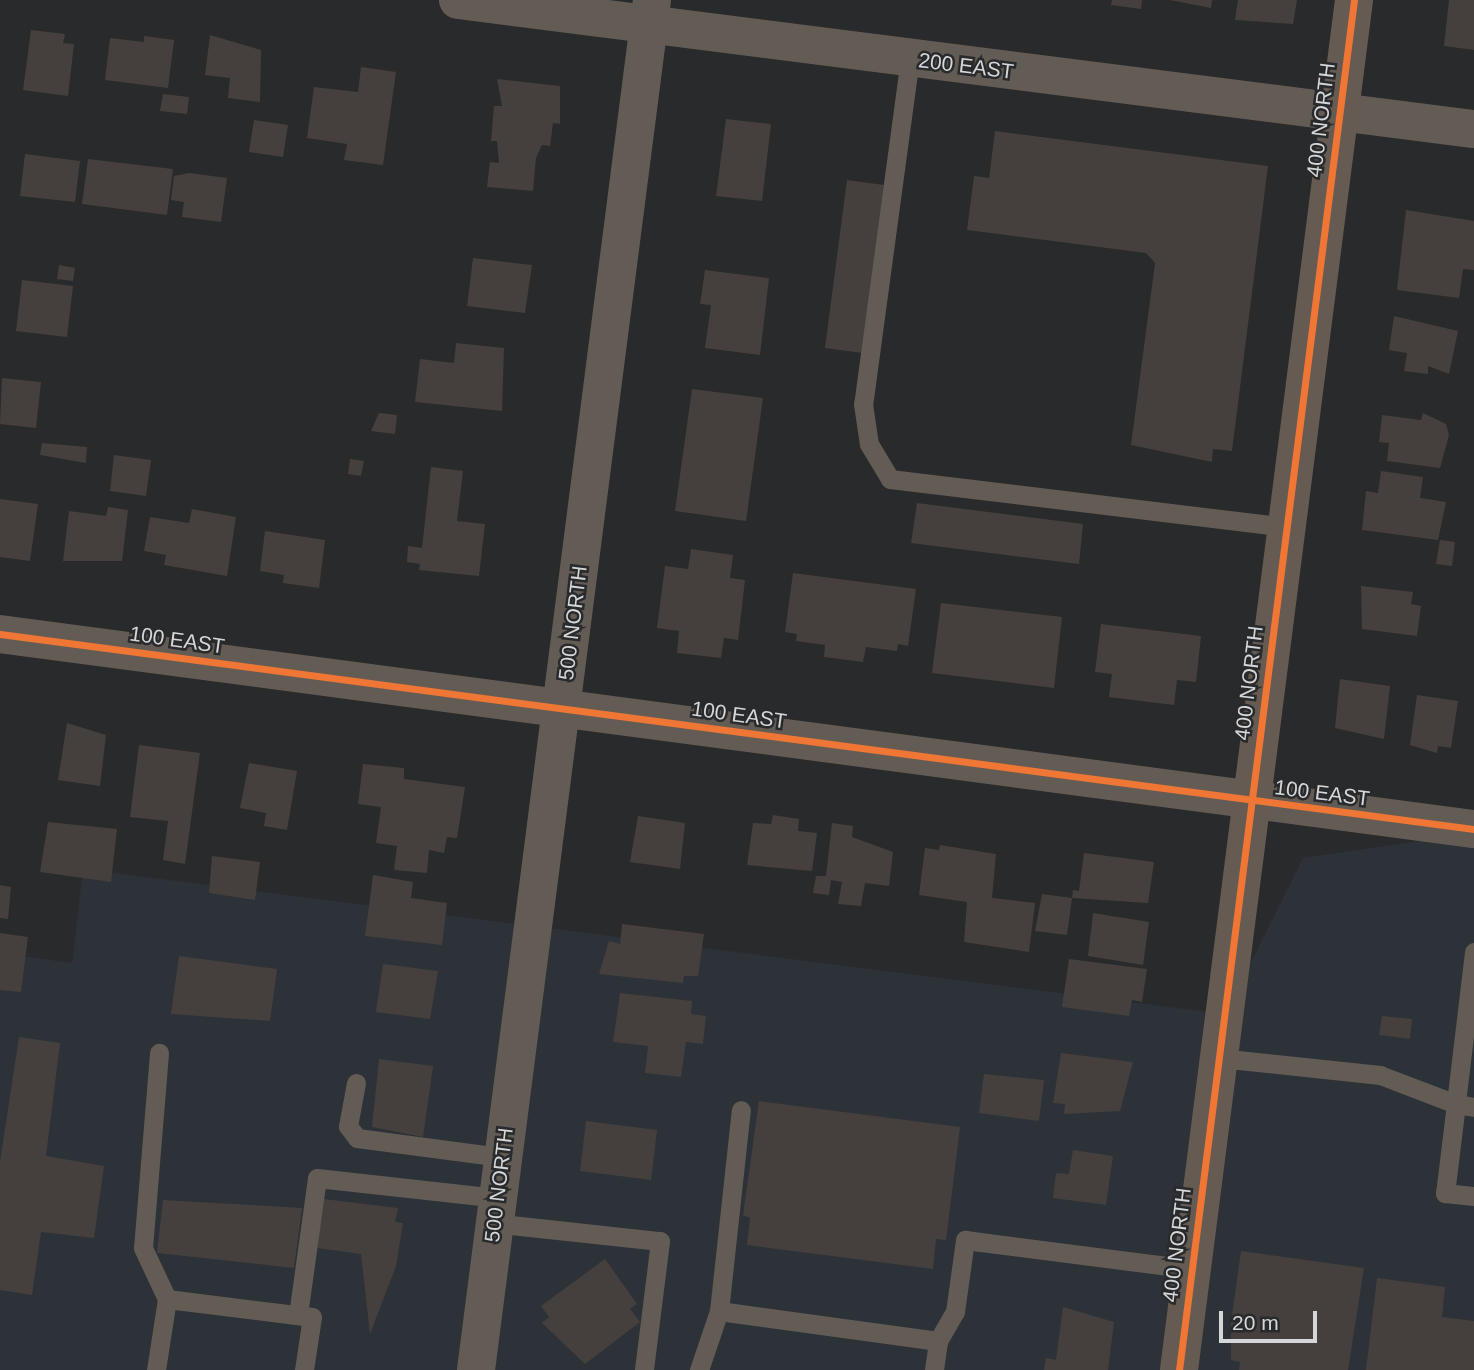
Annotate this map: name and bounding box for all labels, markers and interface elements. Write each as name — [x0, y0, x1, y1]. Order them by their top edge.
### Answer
street label: 200 EAST — [917, 48, 1015, 84]
street label: 400 NORTH — [1301, 61, 1341, 179]
street label: 500 NORTH — [553, 564, 593, 682]
street label: 100 EAST — [128, 621, 226, 659]
street label: 400 NORTH — [1229, 624, 1269, 742]
street label: 100 EAST — [690, 696, 788, 734]
street label: 100 EAST — [1273, 775, 1371, 811]
street label: 500 NORTH — [479, 1126, 519, 1244]
street label: 400 NORTH — [1157, 1186, 1197, 1304]
scale bar — [1222, 1296, 1320, 1340]
text: 20 m — [1232, 1311, 1279, 1334]

